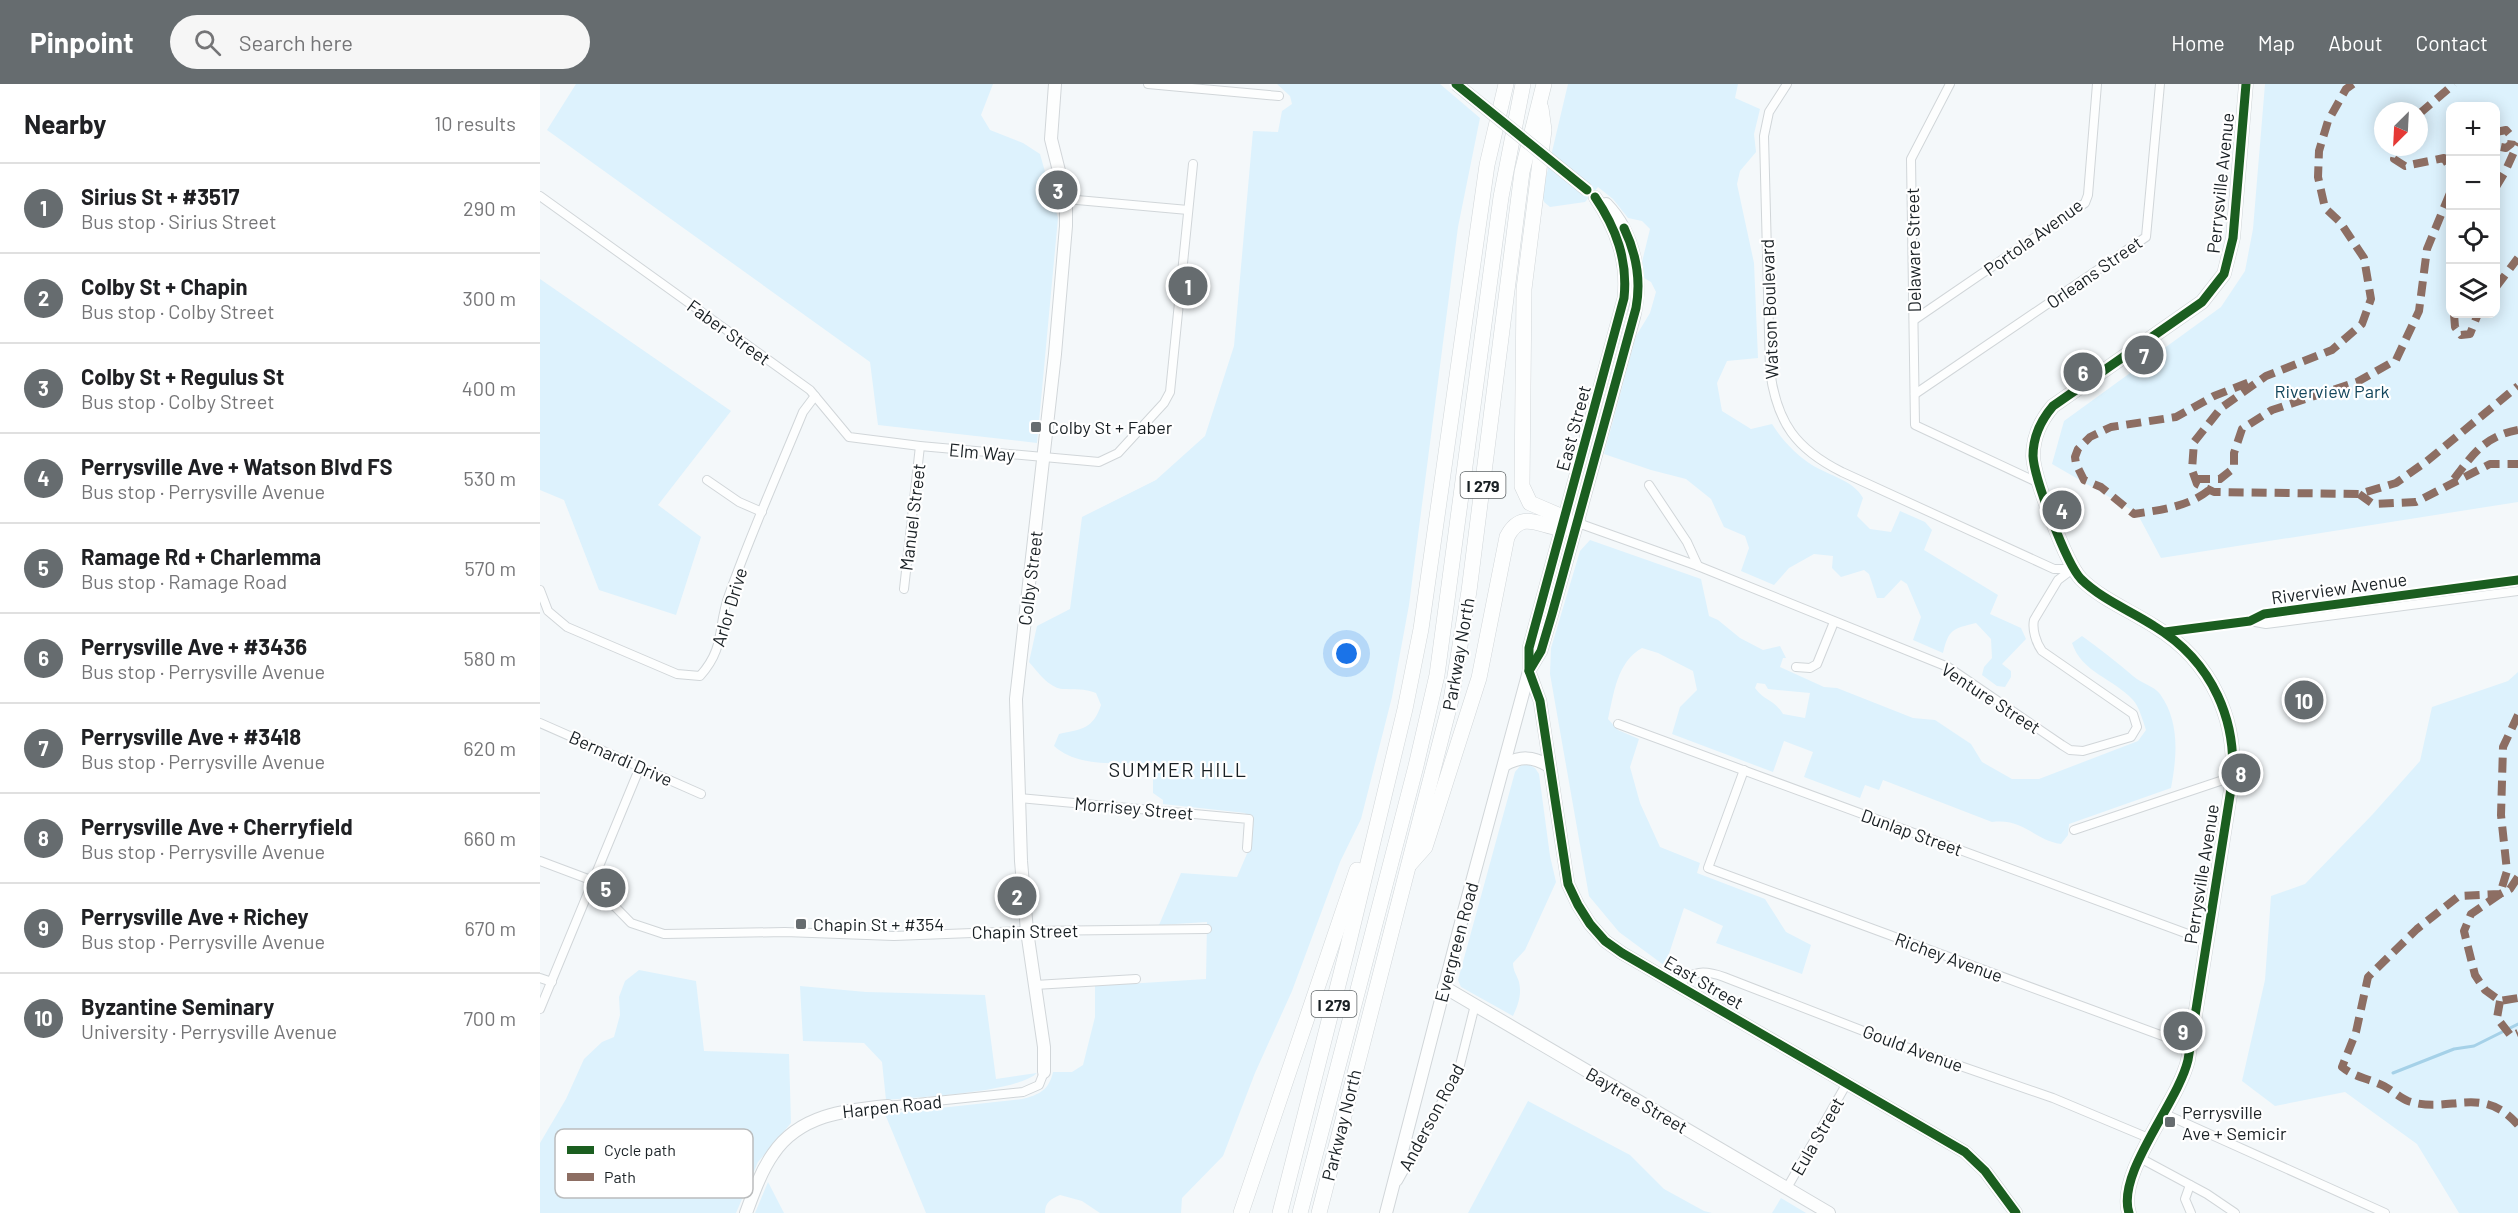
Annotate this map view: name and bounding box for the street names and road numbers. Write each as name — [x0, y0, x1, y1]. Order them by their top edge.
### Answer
street label: Perrysville Avenue — [2202, 112, 2238, 254]
street label: Delaware Street — [1901, 187, 1925, 313]
street label: Portola Avenue — [1979, 194, 2087, 280]
street label: Orleans Street — [2042, 231, 2146, 313]
street label: Watson Boulevard — [1756, 238, 1782, 380]
street label: Faber Street — [683, 294, 775, 370]
street label: East Street — [1551, 383, 1595, 473]
street label: Elm Way — [948, 438, 1016, 466]
street label: Manuel Street — [895, 462, 929, 572]
road number: I 279 — [1460, 472, 1506, 498]
street label: Colby Street — [1013, 529, 1047, 627]
street label: Arlor Drive — [707, 565, 751, 649]
street label: Riverview Avenue — [2270, 568, 2408, 608]
street label: Parkway North — [1437, 596, 1479, 712]
street label: Venture Street — [1937, 658, 2045, 738]
street label: Bernardi Drive — [566, 725, 676, 791]
street label: Morrisey Street — [1074, 792, 1194, 824]
street label: Dunlap Street — [1858, 803, 1966, 861]
street label: Perrysville Avenue — [2179, 803, 2223, 945]
street label: Evergreen Road — [1429, 880, 1483, 1004]
street label: Chapin Street — [971, 919, 1079, 943]
street label: Richey Avenue — [1892, 927, 2006, 987]
street label: East Street — [1660, 950, 1748, 1014]
road number: I 279 — [1312, 991, 1356, 1017]
street label: Gould Avenue — [1860, 1020, 1966, 1076]
street label: Anderson Road — [1394, 1060, 1468, 1174]
street label: Baytree Street — [1582, 1062, 1692, 1138]
street label: Parkway North — [1317, 1067, 1365, 1183]
street label: Harpen Road — [841, 1090, 943, 1122]
street label: Eula Street — [1786, 1093, 1848, 1179]

